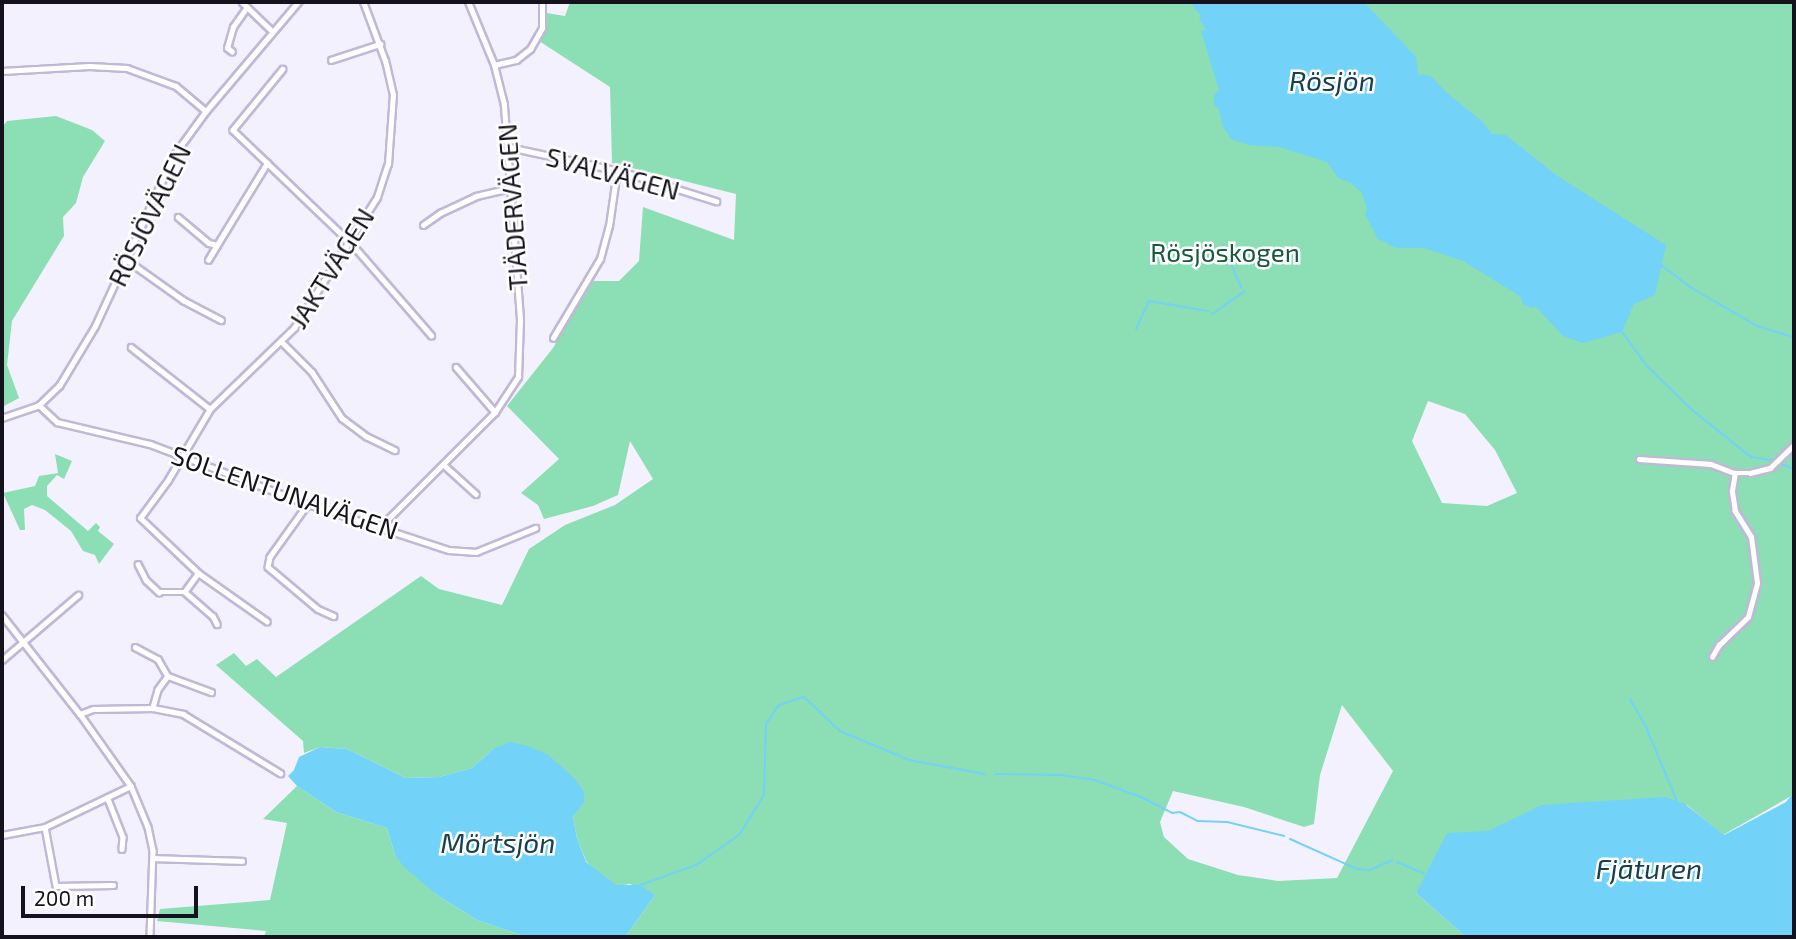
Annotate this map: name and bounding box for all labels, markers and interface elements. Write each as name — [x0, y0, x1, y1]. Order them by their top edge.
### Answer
water label: Rösjön — [1289, 63, 1375, 97]
street label: TJÄDERVÄGEN — [491, 123, 533, 291]
street label: RÖSJÖVÄGEN — [101, 139, 197, 291]
street label: SVALVÄGEN — [543, 140, 683, 206]
street label: JAKTVÄGEN — [282, 202, 380, 334]
park label: Rösjöskogen — [1150, 236, 1300, 268]
street label: SOLLENTUNAVÄGEN — [167, 439, 403, 545]
water label: Mörtsjön — [440, 825, 556, 859]
water label: Fjäturen — [1596, 851, 1702, 885]
scale bar — [24, 872, 201, 916]
text: 200 m — [34, 885, 94, 910]

